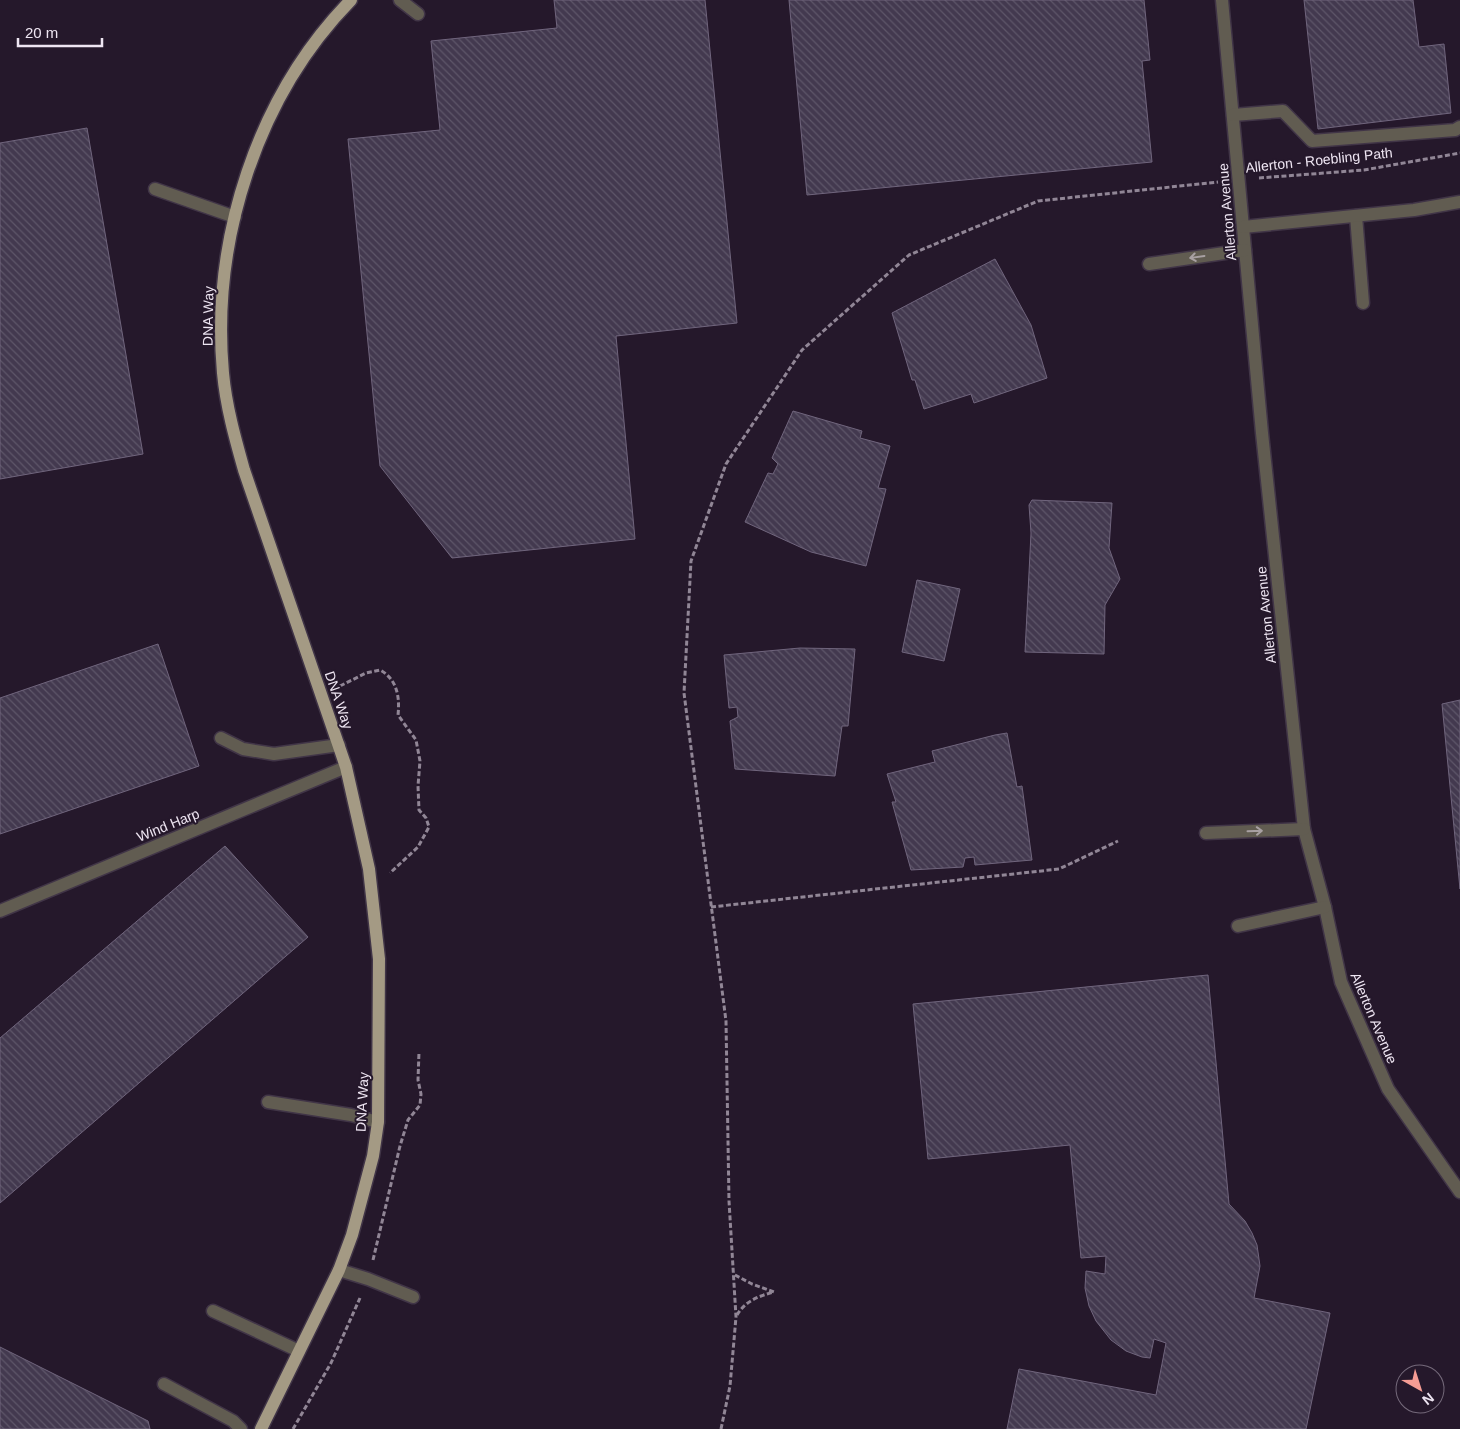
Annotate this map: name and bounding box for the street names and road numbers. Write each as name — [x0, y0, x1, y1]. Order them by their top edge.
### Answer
street label: Allerton - Roebling Path — [1245, 144, 1393, 176]
street label: Allerton Avenue — [1215, 162, 1239, 261]
street label: DNA Way — [199, 286, 217, 346]
street label: Allerton Avenue — [1253, 565, 1279, 664]
street label: DNA Way — [322, 669, 356, 731]
street label: Wind Harp — [134, 805, 202, 845]
street label: Allerton Avenue — [1348, 970, 1401, 1066]
street label: DNA Way — [352, 1072, 372, 1132]

